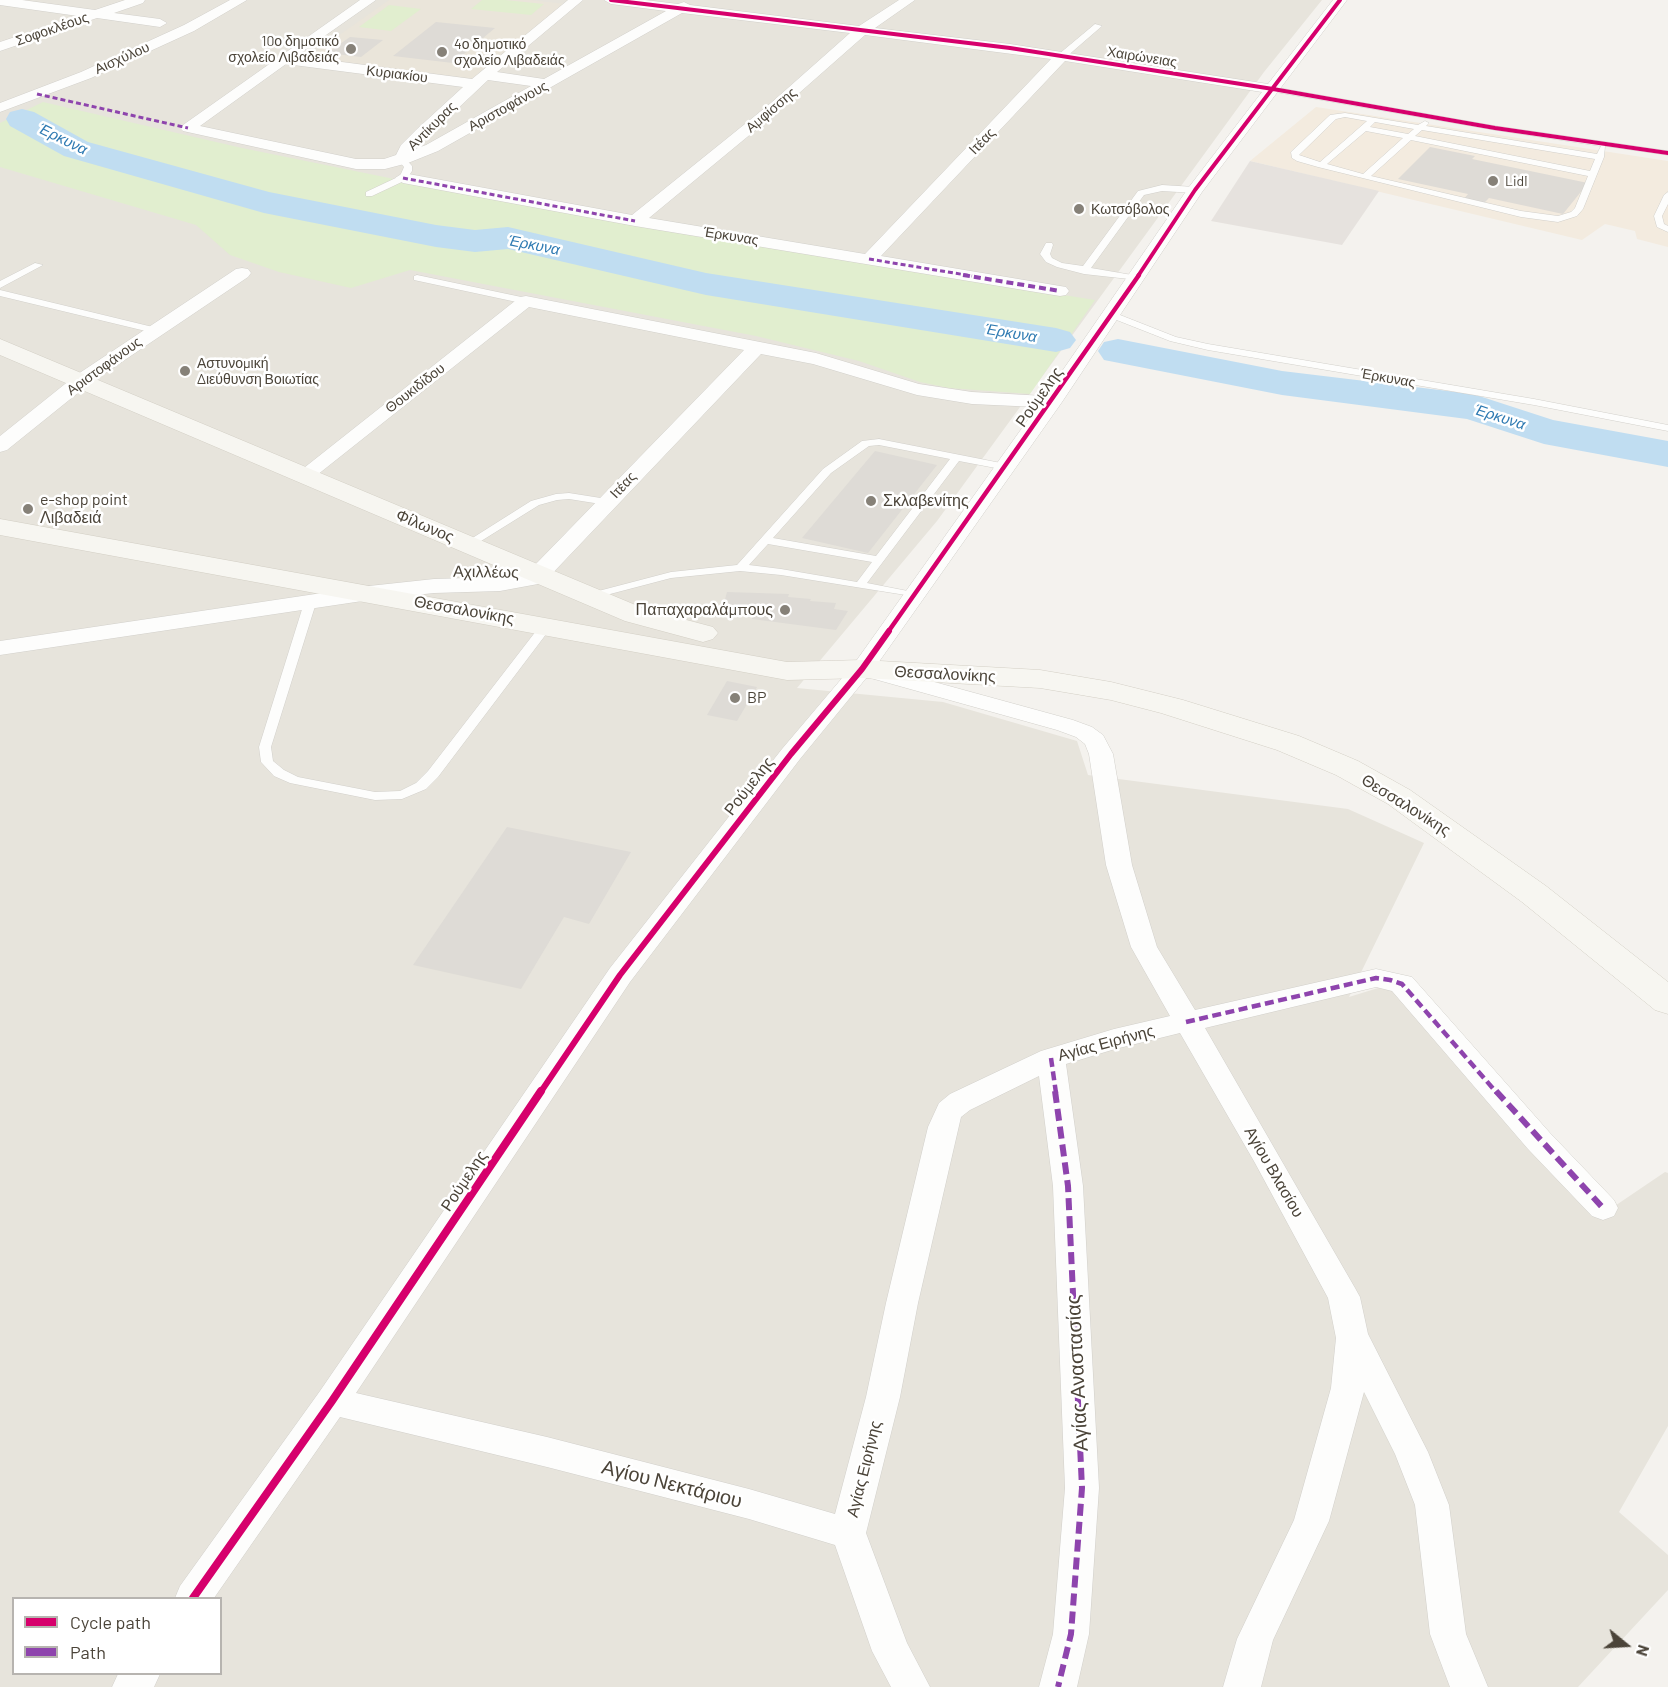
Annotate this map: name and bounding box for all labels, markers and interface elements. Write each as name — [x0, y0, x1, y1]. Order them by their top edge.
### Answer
street label: Σοφοκλέους — [13, 9, 91, 49]
place label: 10ο δημοτικό σχολείο Λιβαδειάς — [228, 33, 339, 66]
place label: 4ο δημοτικό σχολείο Λιβαδειάς — [454, 36, 565, 68]
street label: Αισχύλου — [92, 38, 152, 78]
marker: 10ο δημοτικό σχολείο Λιβαδειάς — [344, 42, 358, 56]
street label: Χαιρώνειας — [1106, 43, 1178, 71]
marker: 4ο δημοτικό σχολείο Λιβαδειάς — [435, 45, 449, 59]
street label: Κυριακίου — [365, 62, 429, 86]
street label: Αριστοφάνους — [465, 77, 551, 135]
street label: Αμφίσσης — [742, 84, 800, 136]
street label: Αντίκυρας — [404, 98, 460, 154]
water label: Έρκυνα — [36, 119, 90, 159]
street label: Ιτέας — [965, 124, 999, 158]
place label: Lidl — [1505, 173, 1527, 189]
marker: Lidl — [1486, 174, 1500, 188]
place label: Κωτσόβολος — [1091, 201, 1170, 217]
marker: Κωτσόβολος — [1072, 202, 1086, 216]
street label: Έρκυνας — [702, 223, 760, 249]
water label: Έρκυνα — [507, 231, 561, 259]
water label: Έρκυνα — [984, 320, 1038, 346]
street label: Αριστοφάνους — [63, 333, 145, 399]
place label: Αστυνομική Διεύθυνση Βοιωτίας — [197, 355, 319, 388]
street label: Θουκιδίδου — [382, 360, 448, 416]
street label: Ρούμελης — [1011, 363, 1067, 431]
marker: Αστυνομική Διεύθυνση Βοιωτίας — [178, 364, 192, 378]
street label: Έρκυνας — [1359, 365, 1417, 391]
water label: Έρκυνα — [1472, 400, 1528, 434]
street label: Ιτέας — [606, 468, 640, 502]
place label: e-shop point Λιβαδειά — [40, 490, 128, 528]
place label: Σκλαβενίτης — [883, 491, 969, 511]
marker: Σκλαβενίτης — [864, 494, 878, 508]
marker: e-shop point Λιβαδειά — [21, 502, 35, 516]
street label: Φίλωνος — [393, 505, 457, 547]
street label: Αχιλλέως — [453, 562, 519, 582]
street label: Θεσσαλονίκης — [412, 592, 516, 628]
place label: Παπαχαραλάμπους — [636, 600, 773, 620]
marker: Παπαχαραλάμπους — [778, 603, 792, 617]
street label: Θεσσαλονίκης — [894, 662, 996, 686]
place label: BP — [747, 688, 767, 708]
marker: BP — [728, 691, 742, 705]
street label: Ρούμελης — [720, 753, 778, 819]
street label: Θεσσαλονίκης — [1358, 770, 1454, 840]
street label: Αγίας Ειρήνης — [1056, 1021, 1156, 1065]
street label: Αγίου Βλασίου — [1240, 1123, 1308, 1221]
street label: Ρούμελης — [437, 1147, 491, 1215]
street label: Αγίας Αναστασίας — [1061, 1294, 1093, 1452]
street label: Αγίας Ειρήνης — [843, 1419, 885, 1519]
street label: Αγίου Νεκτάριου — [599, 1455, 745, 1513]
legend — [12, 1597, 222, 1675]
text: Cycle path — [70, 1611, 151, 1633]
north arrow — [1596, 1615, 1656, 1675]
text: Path — [70, 1641, 106, 1663]
text: N — [1633, 1643, 1654, 1659]

